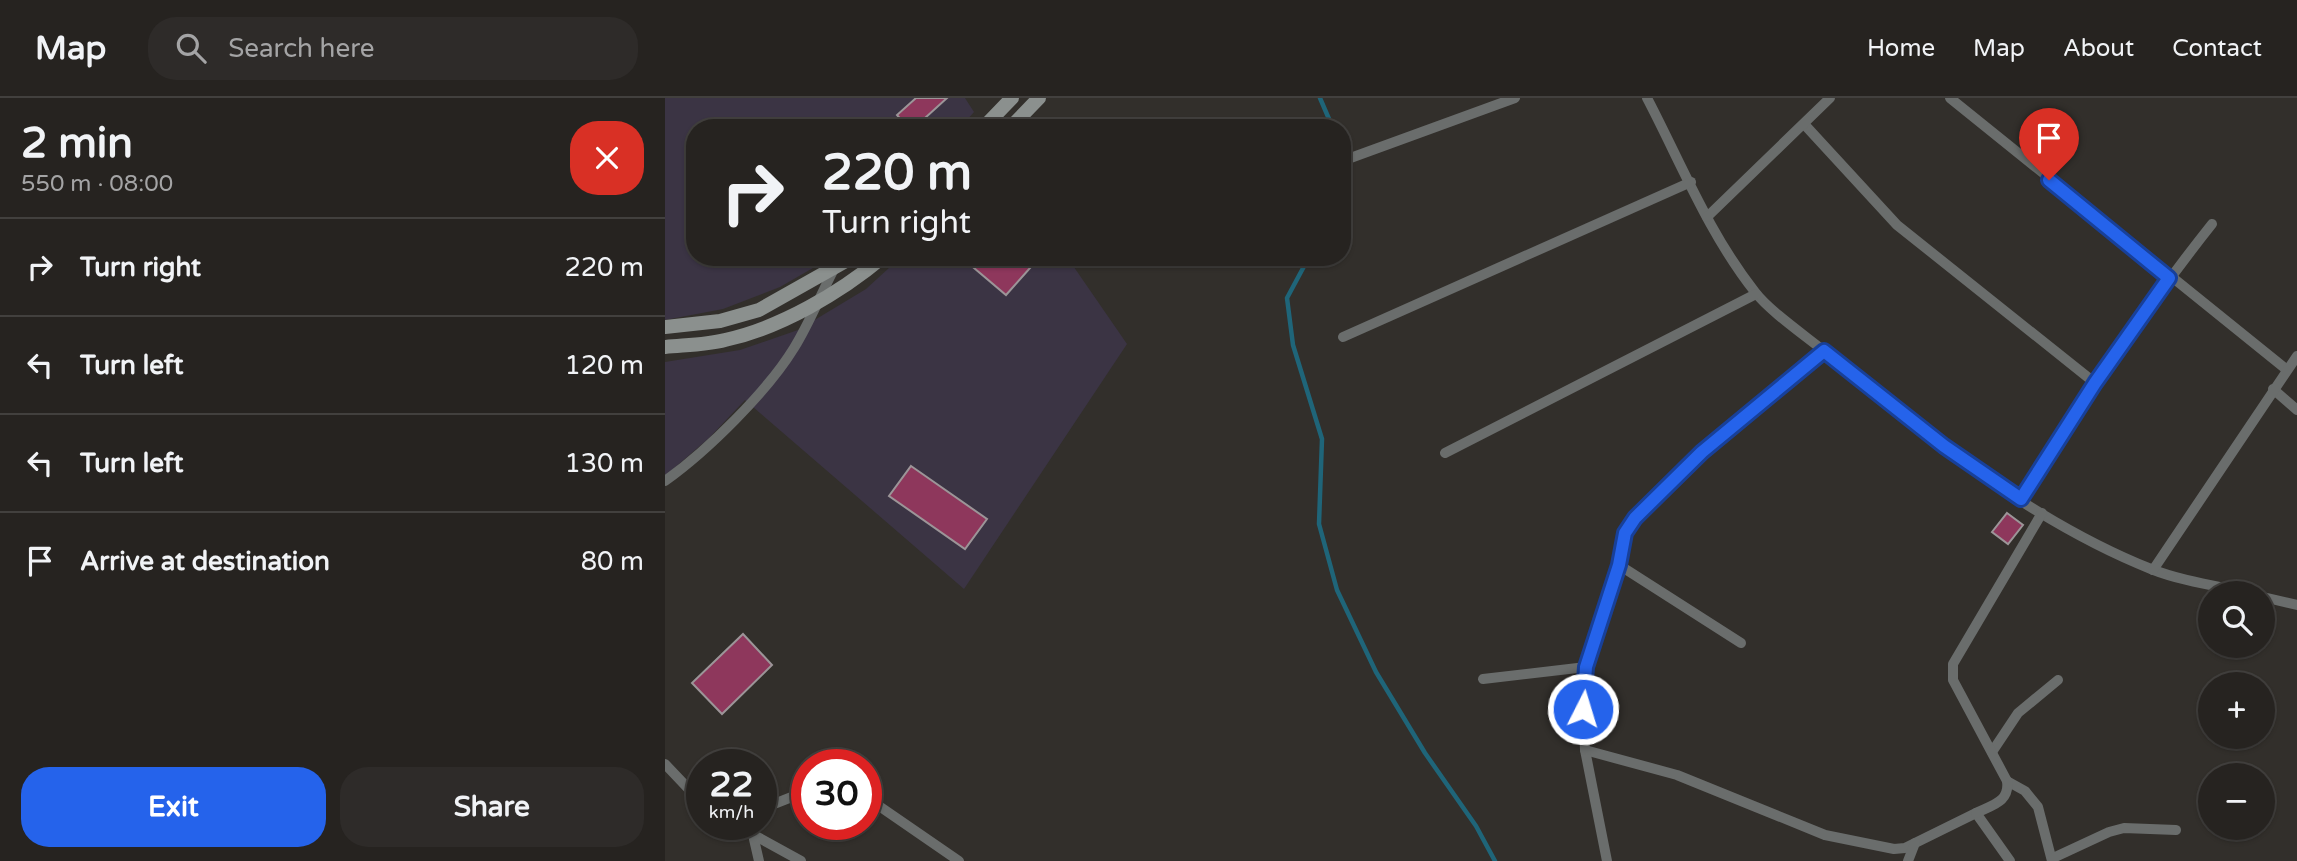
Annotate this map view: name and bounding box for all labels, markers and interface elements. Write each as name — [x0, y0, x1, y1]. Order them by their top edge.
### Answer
search box — [148, 17, 638, 80]
text: Map — [35, 29, 106, 68]
icon: search — [172, 29, 210, 67]
text: Search here — [228, 33, 374, 64]
text: Home — [1867, 34, 1935, 63]
text: Map — [1973, 34, 2025, 63]
text: About — [2063, 34, 2134, 63]
text: Contact — [2172, 34, 2262, 63]
pin — [2019, 108, 2079, 180]
text: 2 min — [21, 118, 133, 169]
icon: arrive — [2030, 119, 2068, 157]
button: close — [570, 121, 644, 195]
text: 220 m — [822, 144, 972, 203]
icon: right — [707, 147, 798, 238]
text: 550 m · 08:00 — [21, 170, 173, 198]
text: Turn right — [822, 204, 971, 242]
icon: right — [21, 248, 59, 286]
text: Turn right — [80, 252, 201, 283]
text: 220 m — [564, 252, 644, 283]
icon: left — [21, 346, 59, 384]
text: Turn left — [80, 350, 183, 381]
text: 120 m — [564, 350, 644, 381]
icon: left — [21, 444, 59, 482]
text: Turn left — [80, 448, 183, 479]
text: 130 m — [564, 448, 644, 479]
icon: arrive — [21, 542, 59, 580]
text: Arrive at destination — [80, 546, 330, 577]
text: 80 m — [581, 546, 644, 577]
map controls — [2198, 581, 2275, 840]
button: search — [2198, 581, 2275, 658]
position arrow — [1546, 672, 1620, 746]
button: + — [2198, 672, 2275, 749]
speed limit sign: 30 — [791, 749, 882, 840]
button: − — [2198, 763, 2275, 840]
text: 22 — [710, 764, 753, 806]
button: Exit — [21, 767, 326, 847]
button: Share — [340, 767, 644, 847]
text: km/h — [709, 801, 754, 823]

